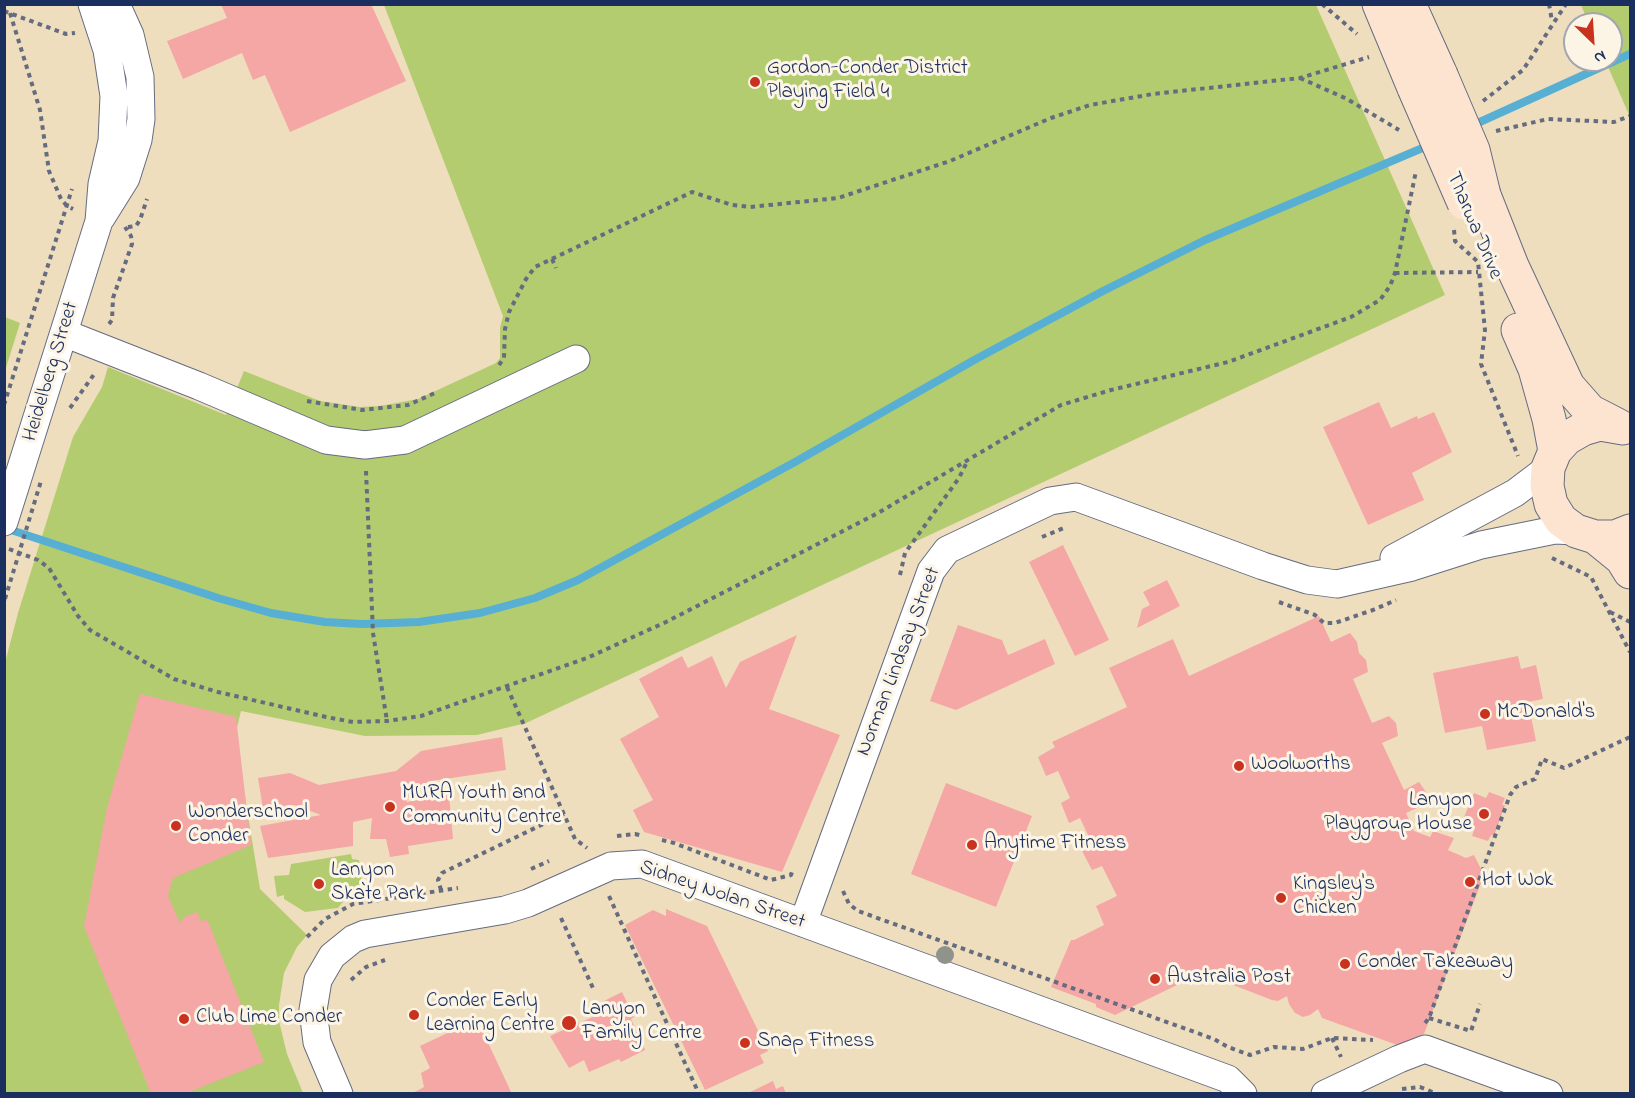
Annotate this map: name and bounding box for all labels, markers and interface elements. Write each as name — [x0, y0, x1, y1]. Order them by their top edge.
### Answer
north arrow — [1563, 12, 1623, 72]
text: N — [1590, 43, 1610, 70]
place label: Gordon-Conder District Playing Field 4 — [767, 57, 968, 107]
marker: Gordon-Conder District Playing Field 4 — [748, 75, 762, 89]
street label: Tharwa Drive — [1439, 169, 1507, 283]
street label: Heidelberg Street — [19, 299, 85, 445]
street label: Norman Lindsay Street — [852, 564, 948, 760]
place label: McDonald's — [1497, 701, 1595, 727]
marker: McDonald's — [1478, 707, 1492, 721]
place label: Woolworths — [1251, 753, 1351, 779]
marker: Woolworths — [1232, 759, 1246, 773]
place label: MURA Youth and Community Centre — [402, 782, 561, 832]
place label: Lanyon Playgroup House — [1324, 789, 1472, 839]
marker: MURA Youth and Community Centre — [383, 800, 397, 814]
place label: Wonderschool Conder — [188, 801, 308, 851]
marker: Lanyon Playgroup House — [1477, 807, 1491, 821]
marker: Wonderschool Conder — [169, 819, 183, 833]
place label: Anytime Fitness — [984, 832, 1126, 858]
marker: Anytime Fitness — [965, 838, 979, 852]
street label: Sidney Nolan Street — [636, 856, 808, 936]
place label: Lanyon Skate Park — [331, 859, 425, 909]
place label: Hot Wok — [1482, 869, 1553, 895]
place label: Kingsley's Chicken — [1293, 873, 1375, 923]
marker: Hot Wok — [1463, 875, 1477, 889]
marker: Lanyon Skate Park — [312, 877, 326, 891]
marker: Kingsley's Chicken — [1274, 891, 1288, 905]
place label: Conder Takeaway — [1357, 951, 1513, 977]
marker: Conder Takeaway — [1338, 957, 1352, 971]
place label: Australia Post — [1167, 966, 1291, 992]
marker: Australia Post — [1148, 972, 1162, 986]
place label: Conder Early Learning Centre — [426, 990, 554, 1040]
place label: Lanyon Family Centre — [582, 998, 702, 1048]
place label: Club Lime Conder — [196, 1006, 342, 1032]
marker: Conder Early Learning Centre — [407, 1008, 421, 1022]
marker: Club Lime Conder — [177, 1012, 191, 1026]
marker: Lanyon Family Centre — [560, 1014, 578, 1032]
place label: Snap Fitness — [757, 1030, 874, 1056]
marker: Snap Fitness — [738, 1036, 752, 1050]

